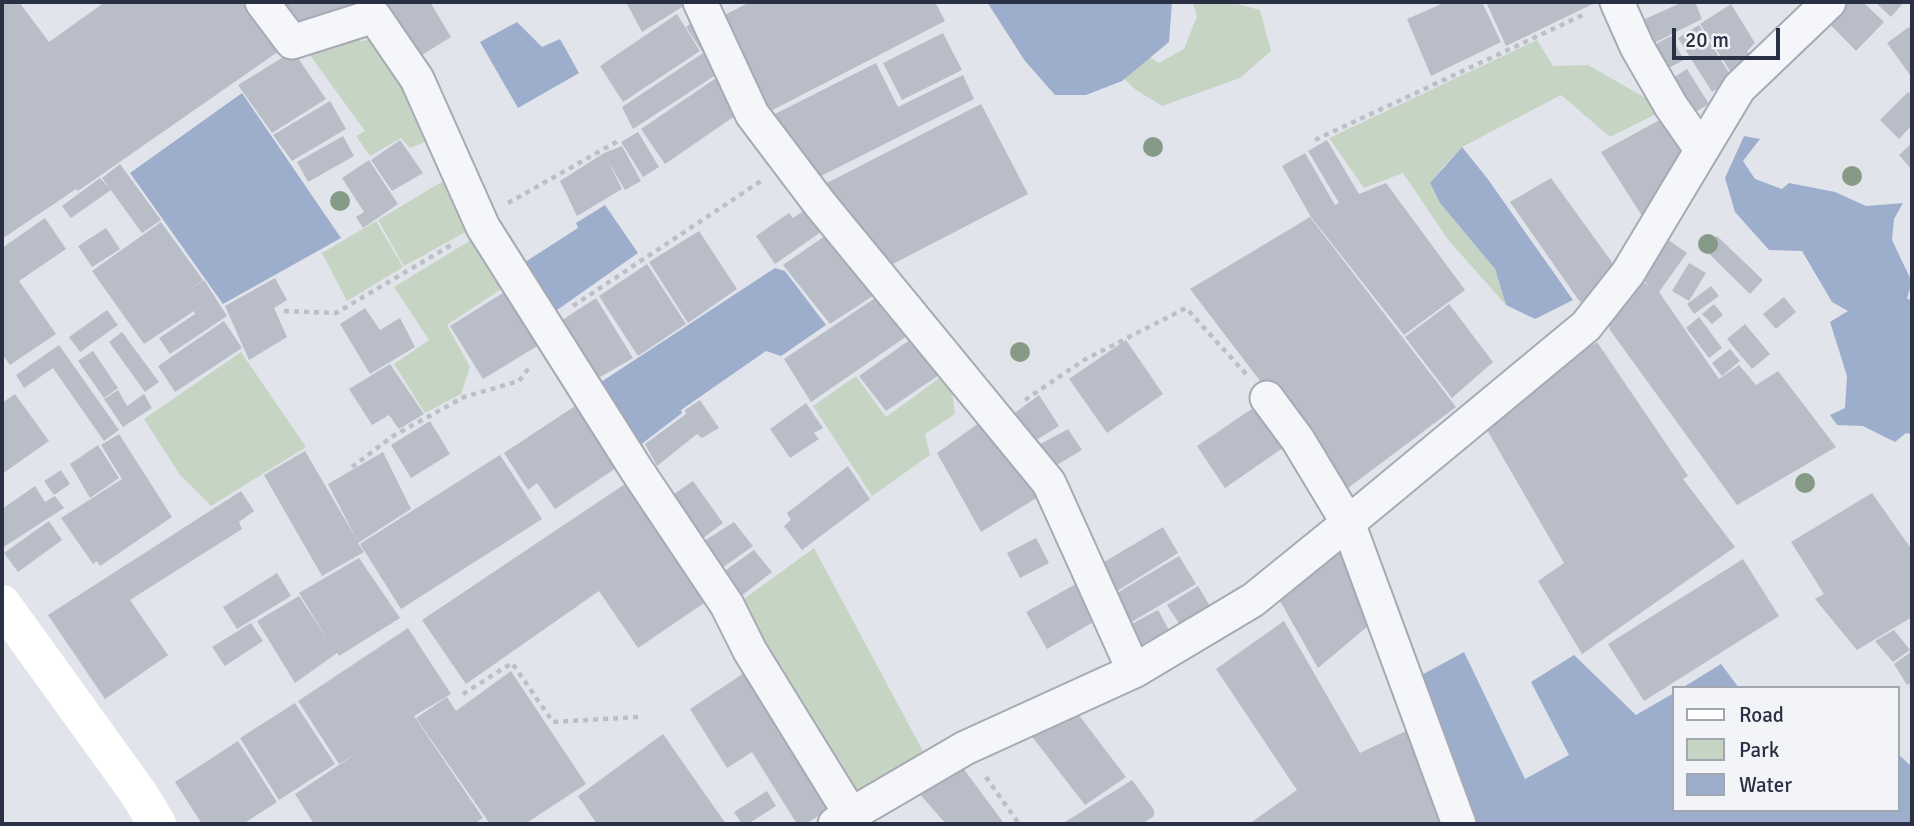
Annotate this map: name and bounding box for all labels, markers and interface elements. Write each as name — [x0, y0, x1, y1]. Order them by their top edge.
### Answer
scale bar — [1676, 14, 1784, 58]
text: 20 m — [1685, 27, 1729, 53]
legend — [1672, 686, 1900, 812]
text: Road — [1739, 702, 1784, 728]
text: Park — [1739, 737, 1779, 763]
text: Water — [1739, 772, 1792, 798]

